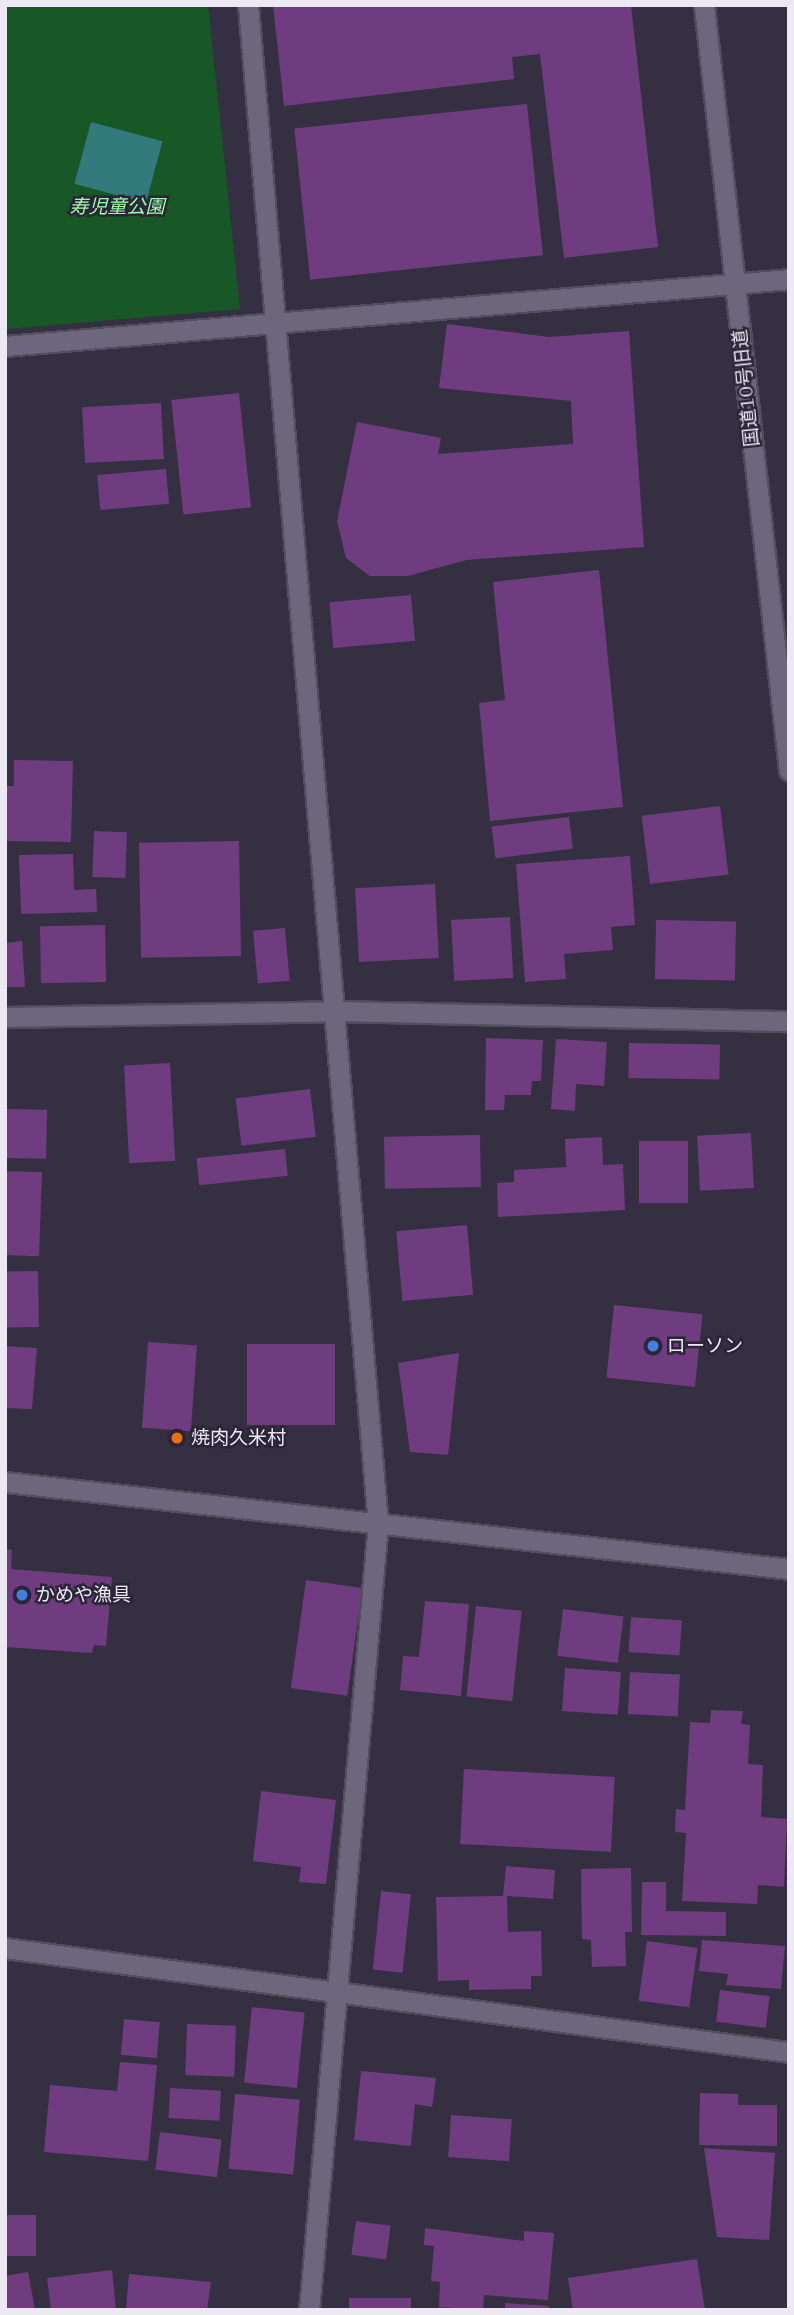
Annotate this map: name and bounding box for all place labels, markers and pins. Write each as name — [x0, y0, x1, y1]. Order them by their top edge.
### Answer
place label: ローソン — [667, 1335, 743, 1357]
marker: ローソン — [645, 1338, 661, 1354]
place label: 焼肉久米村 — [191, 1427, 286, 1449]
marker: 焼肉久米村 — [169, 1430, 185, 1446]
place label: かめや漁具 — [36, 1584, 131, 1606]
marker: かめや漁具 — [14, 1587, 30, 1603]

